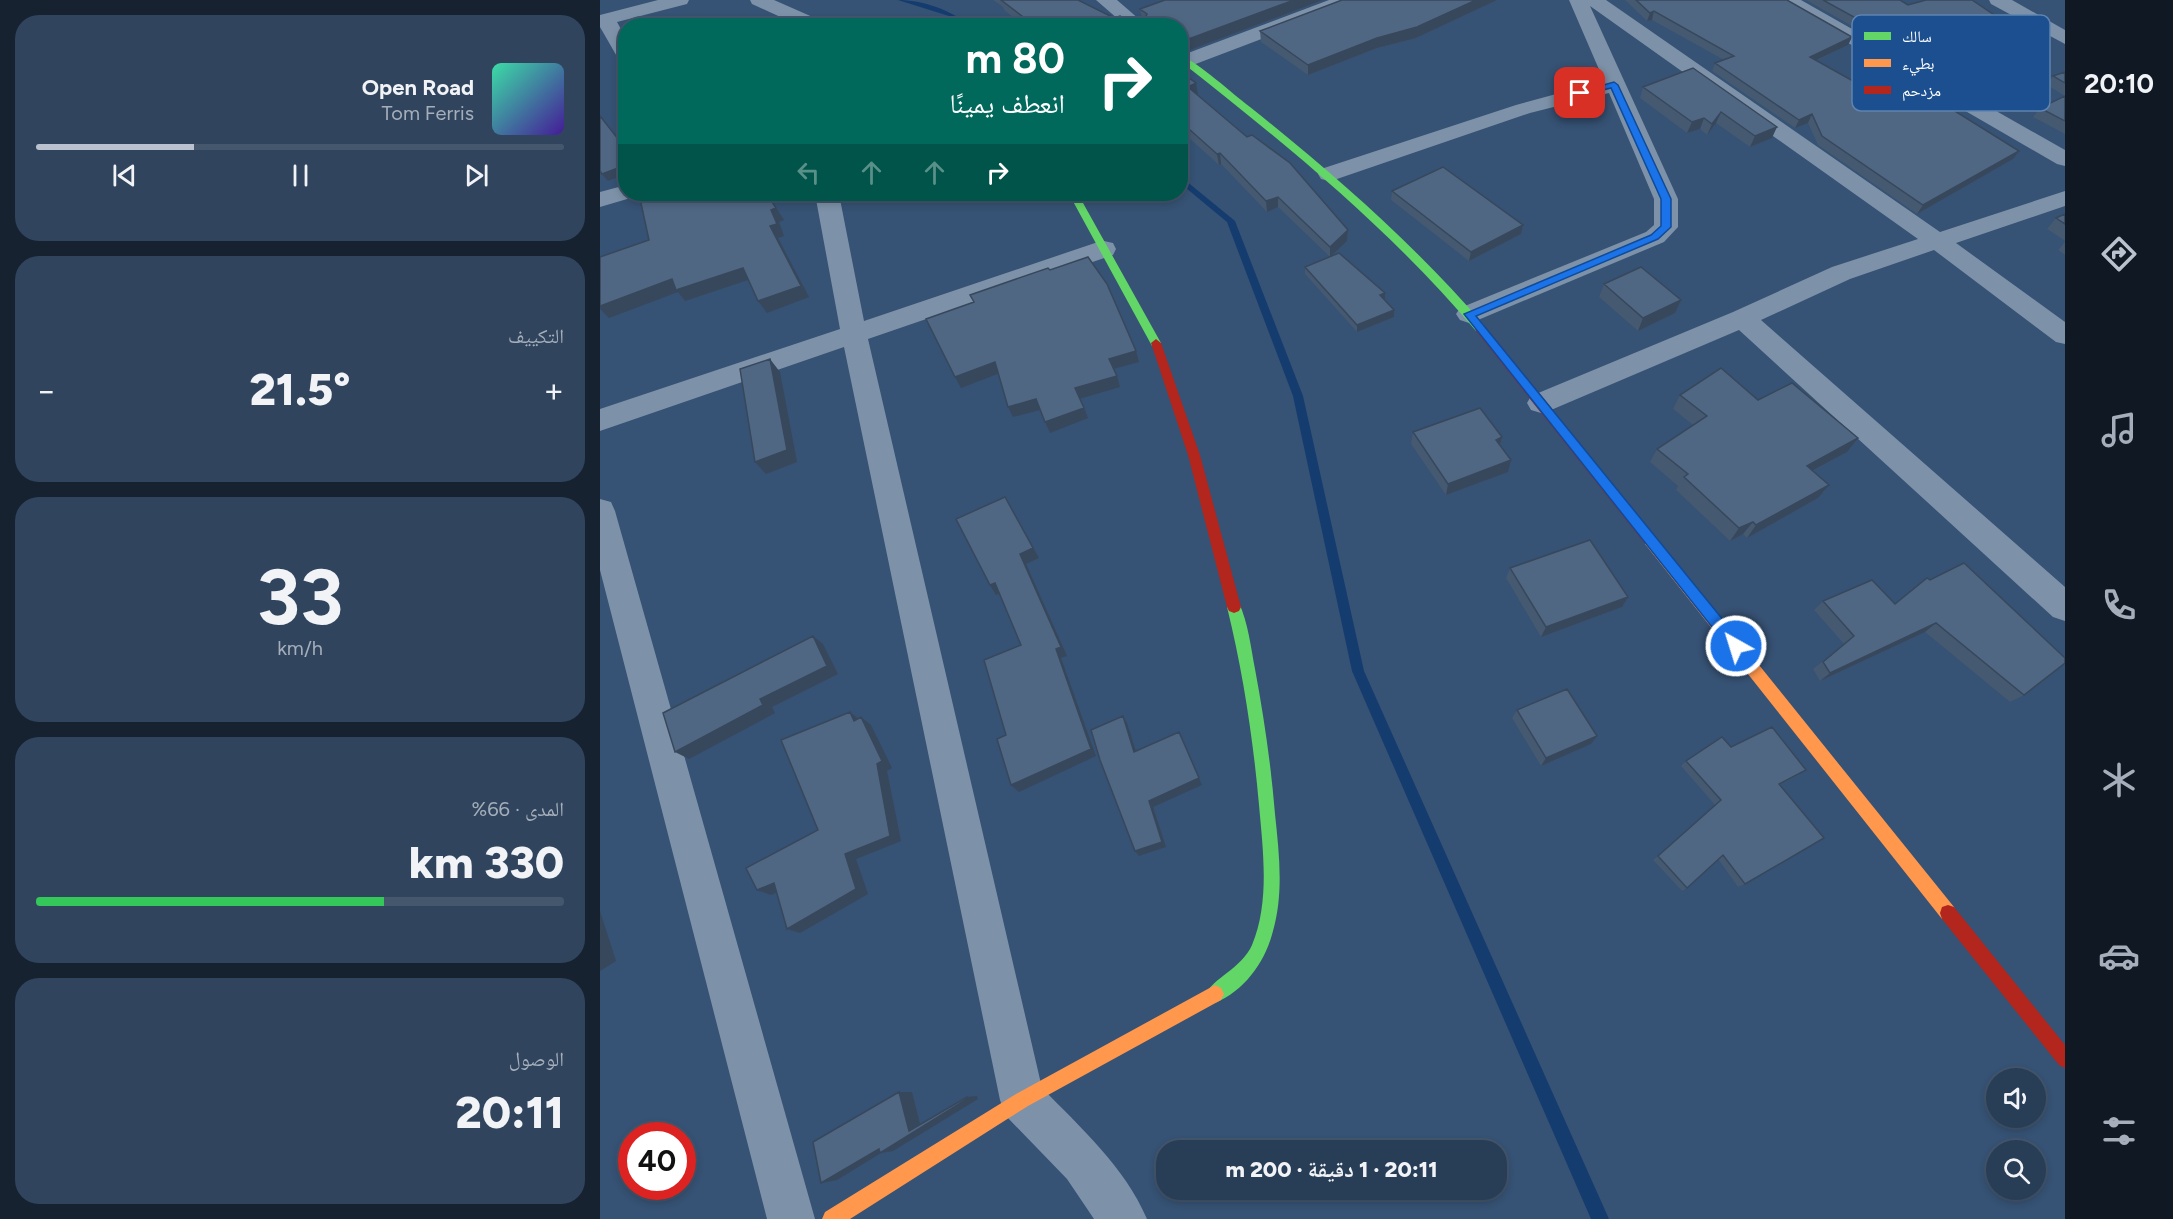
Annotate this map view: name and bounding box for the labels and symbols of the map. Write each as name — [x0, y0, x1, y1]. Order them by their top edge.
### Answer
legend — [1852, 15, 2050, 111]
text: سالك — [1902, 27, 1932, 46]
text: بطيء — [1902, 54, 1934, 76]
pin — [1554, 67, 1605, 118]
text: مزدحم — [1902, 81, 1941, 101]
position arrow — [1704, 614, 1768, 678]
speed limit sign: 40 — [618, 1122, 696, 1200]

